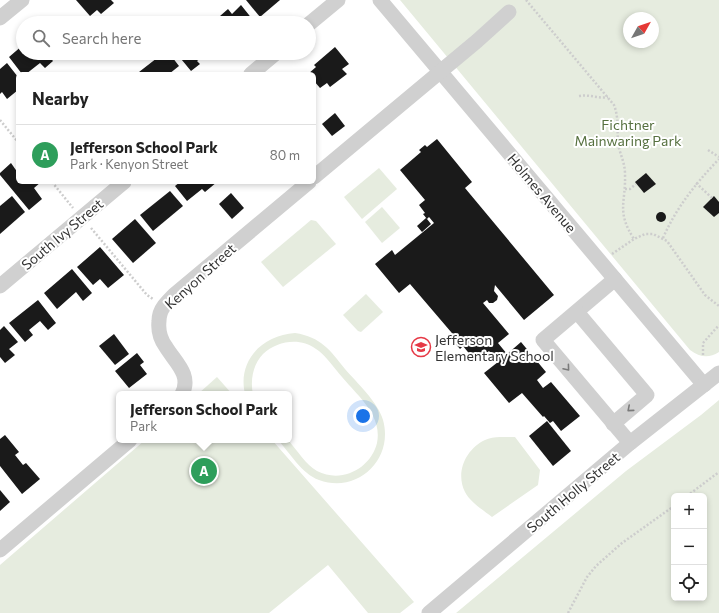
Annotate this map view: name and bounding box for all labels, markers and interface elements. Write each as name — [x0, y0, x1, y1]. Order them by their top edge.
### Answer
north arrow — [623, 12, 659, 48]
search box — [16, 16, 316, 60]
icon: search — [30, 27, 52, 49]
text: Search here — [62, 29, 141, 47]
text: Nearby — [32, 88, 89, 109]
park label: Fichtner Mainwaring Park — [574, 116, 682, 149]
text: Jefferson School Park — [70, 138, 218, 156]
text: A — [40, 147, 50, 163]
text: 80 m — [270, 147, 300, 163]
street label: Holmes Avenue — [504, 150, 580, 236]
text: Park · Kenyon Street — [70, 156, 189, 172]
street label: South Ivy Street — [18, 195, 107, 273]
street label: Kenyon Street — [161, 239, 239, 312]
place label: Jefferson Elementary School — [435, 331, 554, 364]
school or university icon: Jefferson Elementary School — [410, 336, 432, 358]
one-way arrow — [562, 364, 569, 371]
popup — [116, 391, 292, 443]
text: Jefferson School Park — [130, 400, 278, 418]
one-way arrow — [627, 405, 635, 412]
your location — [353, 406, 373, 426]
text: Park — [130, 418, 157, 434]
street label: South Holly Street — [523, 448, 623, 536]
pin: A — [191, 456, 217, 486]
map controls — [671, 493, 707, 601]
button: + — [671, 493, 707, 529]
button: − — [671, 529, 707, 565]
button: locate — [671, 565, 707, 601]

